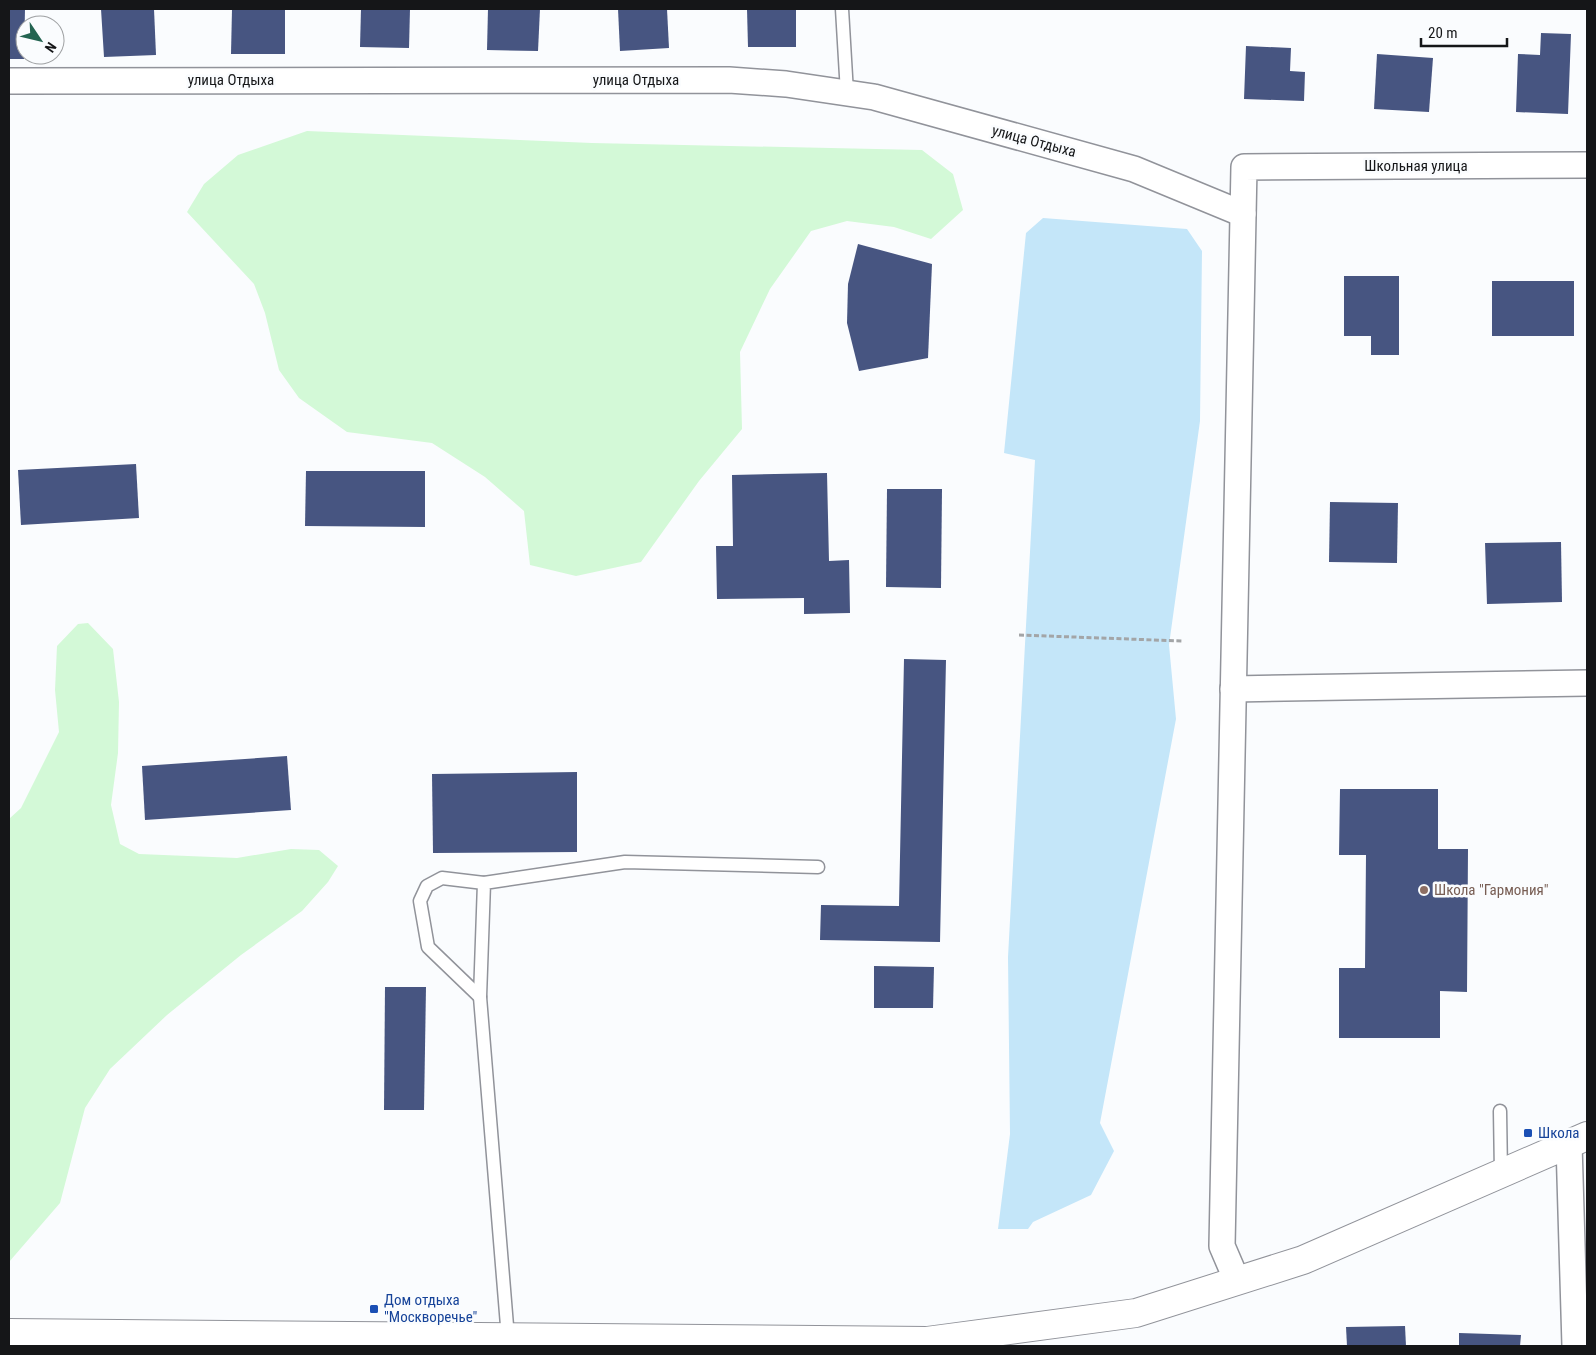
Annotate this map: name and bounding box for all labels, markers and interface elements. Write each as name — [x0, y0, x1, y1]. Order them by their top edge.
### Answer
north arrow — [15, 15, 65, 65]
scale bar — [1421, 15, 1507, 47]
text: 20 m — [1428, 24, 1458, 42]
text: N — [42, 39, 60, 56]
street label: улица Отдыха — [188, 71, 274, 89]
street label: улица Отдыха — [593, 71, 679, 89]
street label: улица Отдыха — [990, 121, 1078, 161]
street label: Школьная улица — [1364, 157, 1468, 175]
place label: Школа "Гармония" — [1434, 881, 1549, 899]
marker: Школа "Гармония" — [1418, 884, 1430, 896]
place label: Школа — [1538, 1124, 1580, 1142]
marker: Школа — [1522, 1127, 1534, 1139]
place label: Дом отдыха "Москворечье" — [384, 1291, 478, 1326]
marker: Дом отдыха "Москворечье" — [368, 1303, 380, 1315]

